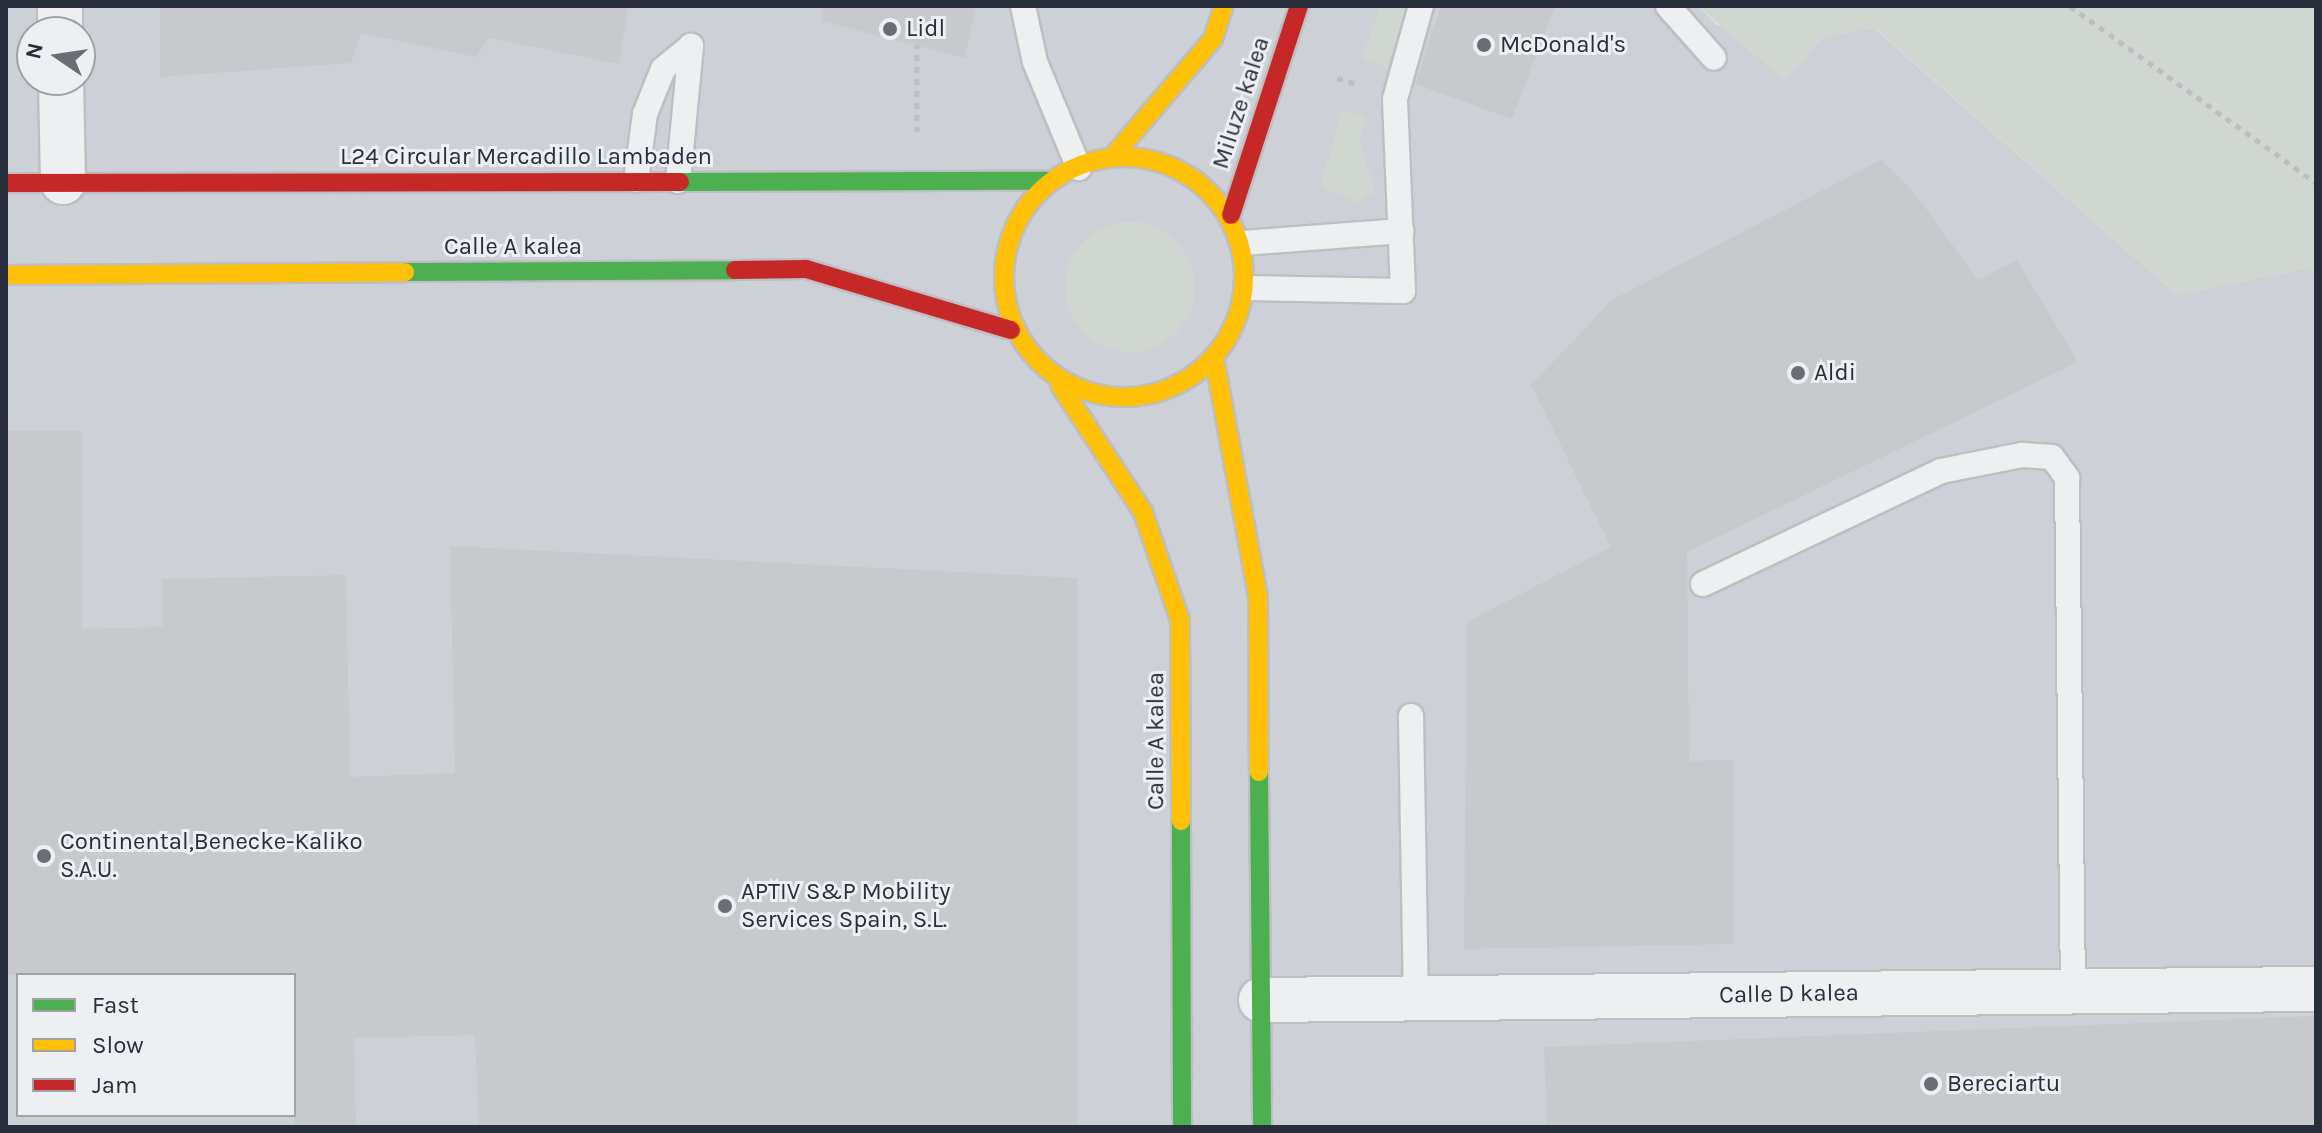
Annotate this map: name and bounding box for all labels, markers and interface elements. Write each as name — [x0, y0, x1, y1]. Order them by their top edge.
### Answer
place label: Lidl — [906, 15, 945, 43]
north arrow — [16, 16, 96, 96]
marker: Lidl — [881, 20, 899, 38]
place label: McDonald's — [1500, 31, 1626, 59]
street label: Miluze kalea — [1206, 33, 1276, 173]
marker: McDonald's — [1475, 36, 1493, 54]
text: N — [20, 40, 49, 62]
street label: L24 Circular Mercadillo Lambaden — [340, 143, 712, 171]
street label: Calle A kalea — [444, 233, 582, 261]
place label: Aldi — [1814, 359, 1856, 387]
marker: Aldi — [1789, 364, 1807, 382]
street label: Calle A kalea — [1142, 672, 1170, 810]
place label: Continental,Benecke-Kaliko S.A.U. — [60, 828, 363, 884]
marker: Continental,Benecke-Kaliko S.A.U. — [35, 847, 53, 865]
place label: APTIV S&P Mobility Services Spain, S.L. — [741, 878, 950, 934]
marker: APTIV S&P Mobility Services Spain, S.L. — [716, 897, 734, 915]
legend — [16, 973, 296, 1117]
street label: Calle D kalea — [1719, 978, 1859, 1010]
text: Fast — [92, 991, 139, 1019]
text: Slow — [92, 1031, 144, 1059]
place label: Bereciartu — [1947, 1070, 2060, 1098]
text: Jam — [92, 1071, 137, 1099]
marker: Bereciartu — [1922, 1075, 1940, 1093]

